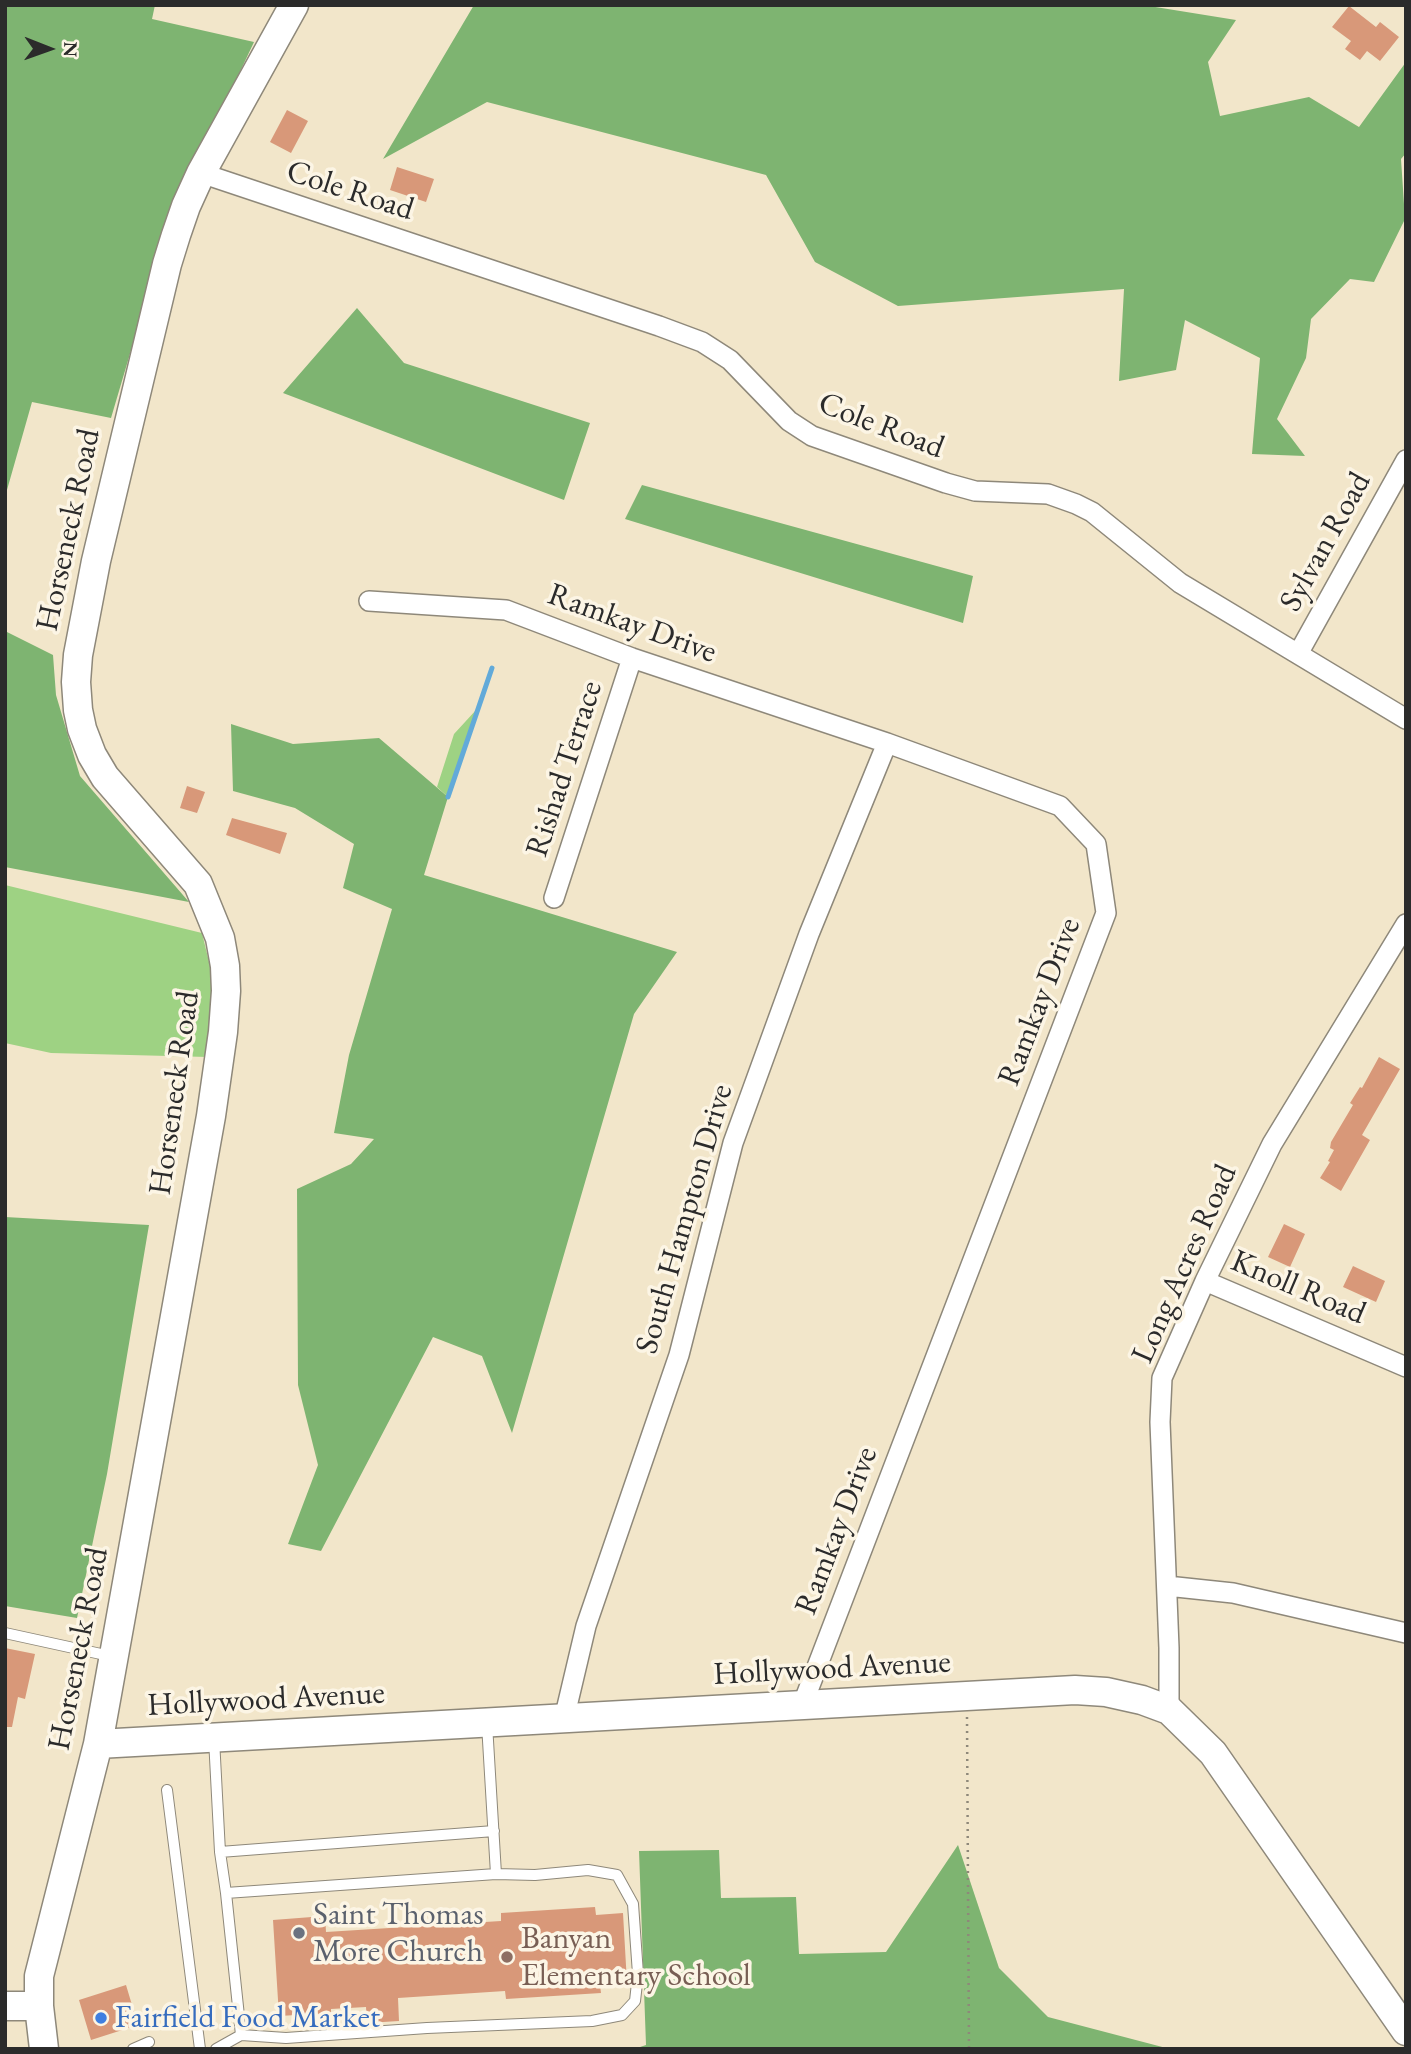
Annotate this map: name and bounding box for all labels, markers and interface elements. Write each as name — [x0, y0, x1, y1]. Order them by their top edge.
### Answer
north arrow — [14, 14, 84, 84]
text: N — [58, 41, 83, 57]
street label: Cole Road — [281, 152, 419, 230]
street label: Cole Road — [813, 384, 949, 468]
street label: Horseneck Road — [29, 425, 109, 635]
street label: Sylvan Road — [1272, 466, 1380, 618]
street label: Ramkay Drive — [542, 576, 722, 672]
street label: Rishad Terrace — [519, 676, 611, 862]
street label: Ramkay Drive — [990, 913, 1090, 1091]
street label: Horseneck Road — [142, 988, 208, 1198]
street label: South Hampton Drive — [628, 1080, 742, 1358]
street label: Long Acres Road — [1124, 1159, 1246, 1369]
street label: Knoll Road — [1225, 1242, 1371, 1334]
street label: Ramkay Drive — [787, 1442, 887, 1620]
street label: Horseneck Road — [41, 1544, 117, 1754]
street label: Hollywood Avenue — [712, 1644, 952, 1694]
street label: Hollywood Avenue — [146, 1675, 386, 1725]
place label: Saint Thomas More Church — [313, 1896, 484, 1971]
place label: Banyan Elementary School — [521, 1920, 751, 1995]
marker: Saint Thomas More Church — [291, 1925, 307, 1941]
marker: Banyan Elementary School — [499, 1949, 515, 1965]
place label: Fairfield Food Market — [115, 1999, 380, 2037]
marker: Fairfield Food Market — [93, 2010, 109, 2026]

